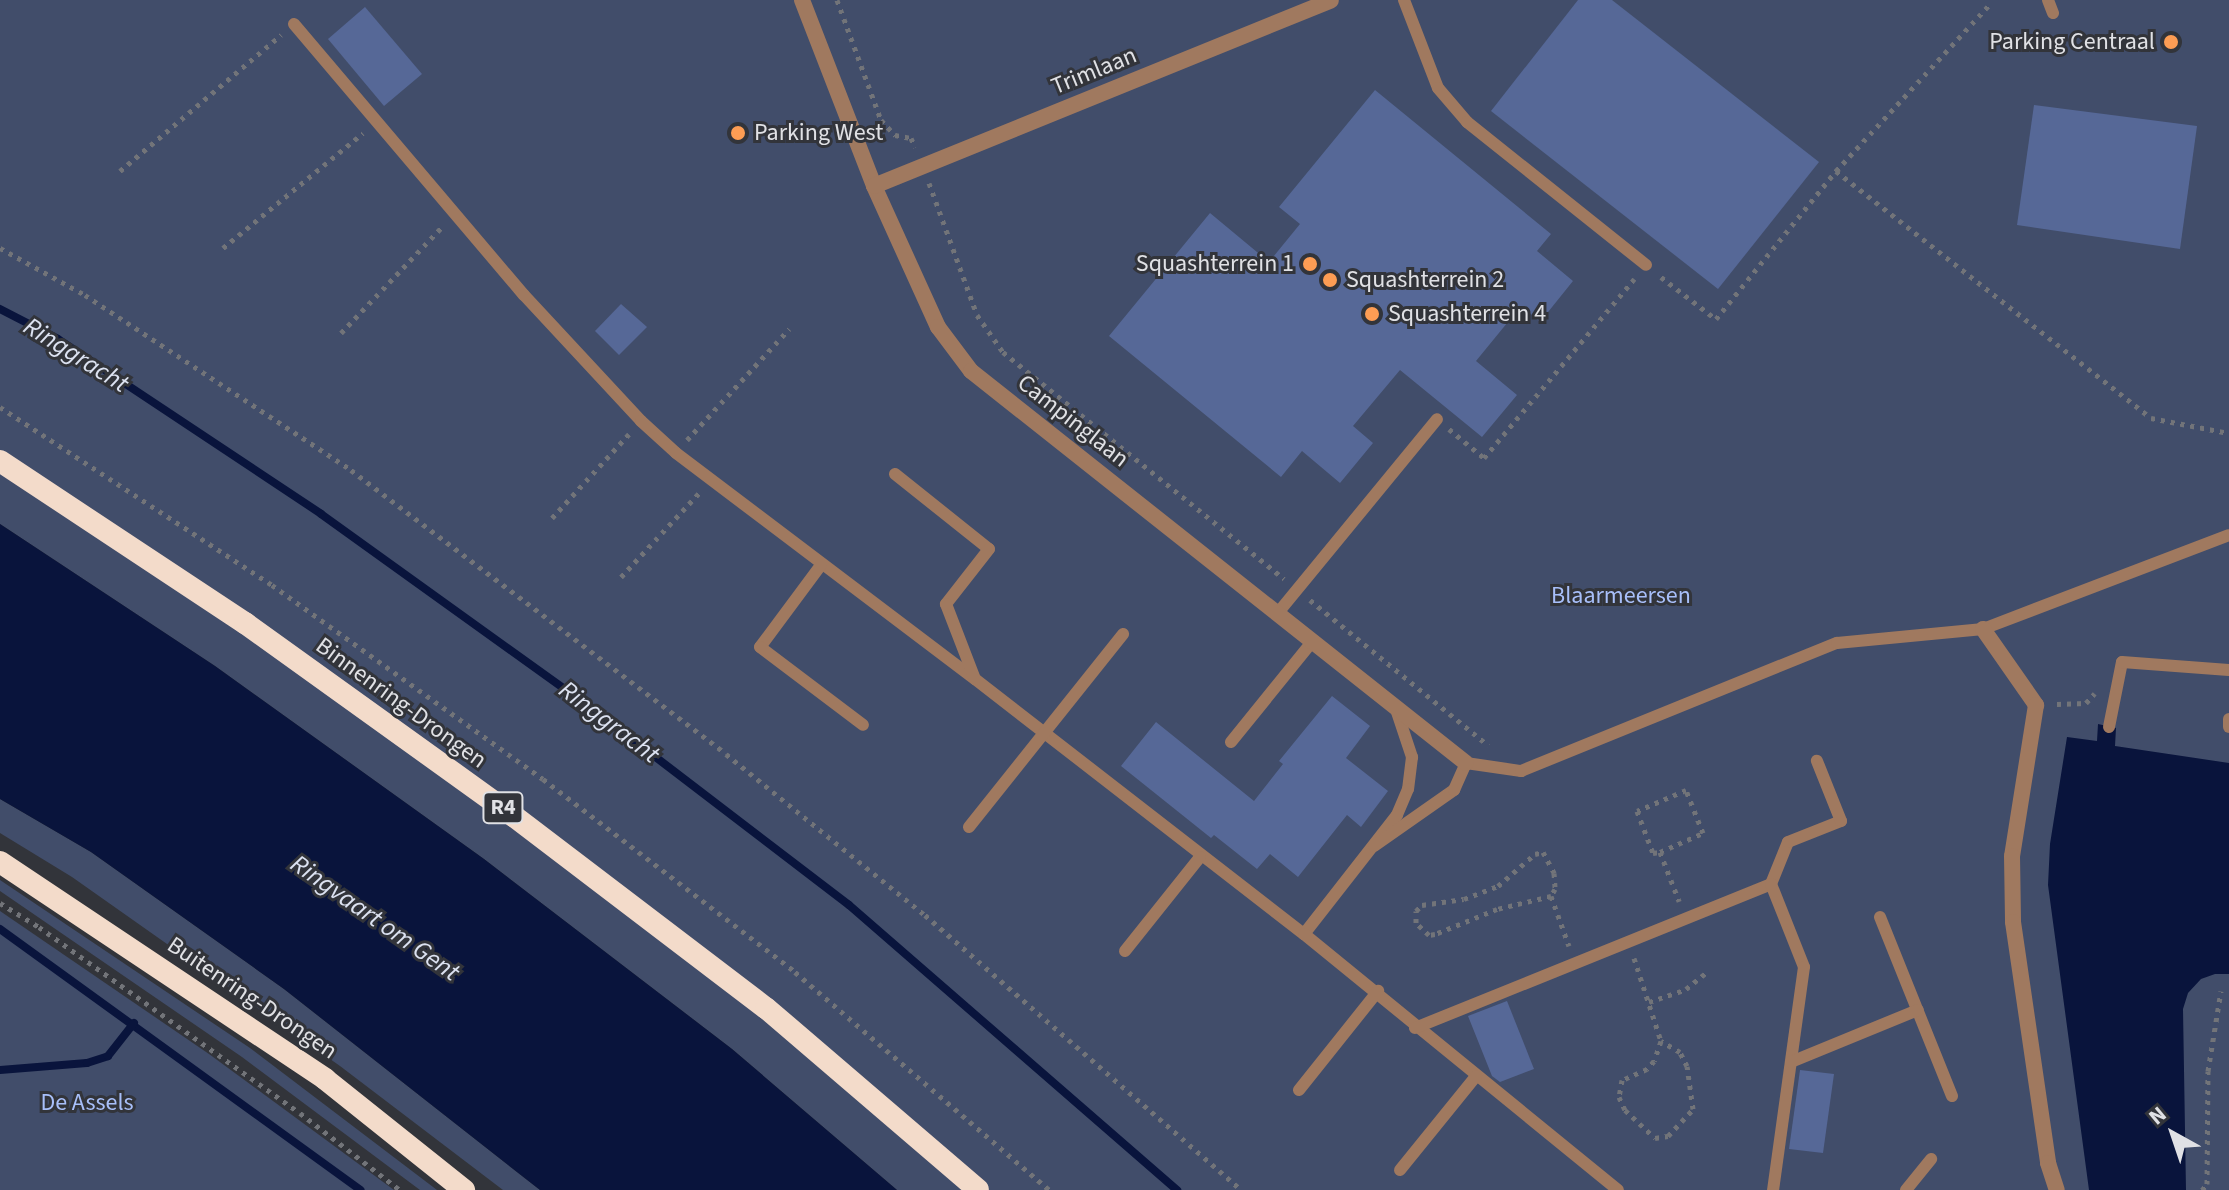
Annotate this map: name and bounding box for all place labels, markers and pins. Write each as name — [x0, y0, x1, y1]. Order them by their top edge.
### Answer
place label: Parking Centraal — [1989, 28, 2155, 56]
marker: Parking Centraal — [2162, 33, 2180, 51]
place label: Parking West — [754, 119, 883, 147]
marker: Parking West — [729, 124, 747, 142]
place label: Squashterrein 1 — [1136, 250, 1294, 278]
marker: Squashterrein 1 — [1301, 255, 1319, 273]
place label: Squashterrein 2 — [1346, 266, 1504, 294]
marker: Squashterrein 2 — [1321, 271, 1339, 289]
place label: Squashterrein 4 — [1388, 300, 1546, 328]
marker: Squashterrein 4 — [1363, 305, 1381, 323]

